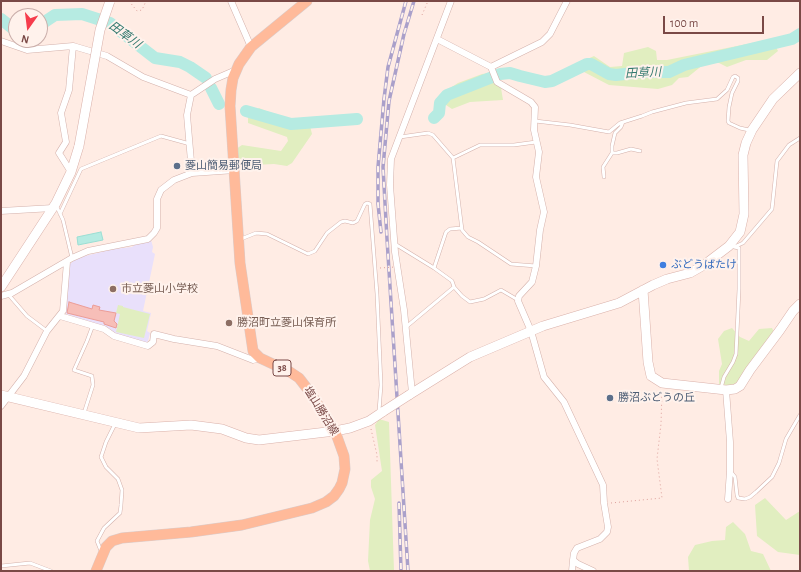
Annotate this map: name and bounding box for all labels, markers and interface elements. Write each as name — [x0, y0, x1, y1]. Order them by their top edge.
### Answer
north arrow — [8, 8, 48, 48]
scale bar — [665, 8, 766, 34]
text: 100 m — [670, 17, 698, 29]
water label: 田草川 — [106, 19, 144, 51]
text: N — [20, 33, 30, 45]
water label: 田草川 — [625, 65, 661, 81]
place label: 菱山簡易郵便局 — [185, 159, 262, 173]
marker: 菱山簡易郵便局 — [172, 161, 182, 171]
place label: ぶどうばたけ — [671, 258, 737, 272]
marker: ぶどうばたけ — [658, 260, 668, 270]
place label: 市立菱山小学校 — [121, 282, 198, 296]
marker: 市立菱山小学校 — [108, 284, 118, 294]
place label: 勝沼町立菱山保育所 — [237, 316, 336, 330]
marker: 勝沼町立菱山保育所 — [224, 318, 234, 328]
road number: 38 — [273, 360, 291, 376]
street label: 塩山勝沼線 — [301, 384, 341, 438]
place label: 勝沼ぶどうの丘 — [618, 391, 695, 405]
marker: 勝沼ぶどうの丘 — [605, 393, 615, 403]

